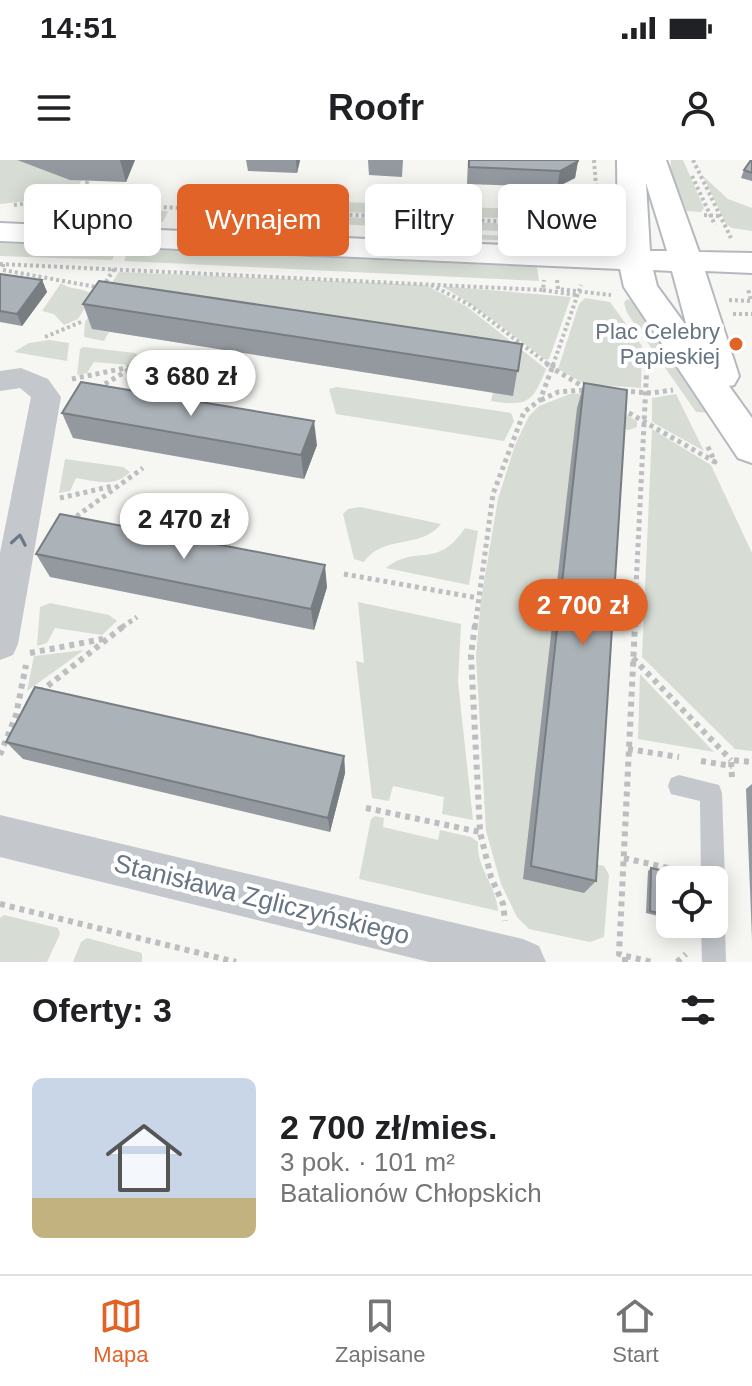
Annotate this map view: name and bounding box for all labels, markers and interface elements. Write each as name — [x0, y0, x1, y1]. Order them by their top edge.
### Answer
text: 14:51 — [40, 11, 117, 44]
icon: menu — [32, 86, 76, 130]
icon: person — [676, 86, 720, 130]
text: Roofr — [328, 87, 424, 128]
chip: Kupno — [24, 184, 161, 256]
chip: Wynajem — [177, 184, 349, 256]
chip: Filtry — [365, 184, 482, 256]
chip: Nowe — [498, 184, 626, 256]
place label: Plac Celebry Papieskiej — [595, 319, 720, 369]
marker: Plac Celebry Papieskiej — [727, 335, 745, 353]
pin: 3 680 zł — [108, 350, 274, 418]
text: 3 680 zł — [145, 361, 237, 391]
pin: 2 470 zł — [101, 493, 267, 561]
text: 2 470 zł — [138, 504, 230, 534]
one-way arrow — [9, 533, 26, 547]
pin: 2 700 zł — [500, 579, 666, 647]
text: 2 700 zł — [537, 590, 629, 620]
street label: Stanisława Zgliczyńskiego — [111, 848, 413, 950]
map controls — [656, 866, 728, 938]
button: locate — [656, 866, 728, 938]
icon: filters — [676, 988, 720, 1032]
text: Oferty: 3 — [32, 991, 172, 1029]
text: 2 700 zł/mies. — [280, 1108, 497, 1146]
icon: home — [96, 1110, 192, 1206]
text: 3 pok. · 101 m² — [280, 1147, 455, 1177]
text: Batalionów Chłopskich — [280, 1178, 542, 1208]
tab: Mapa — [93, 1294, 148, 1368]
tab: Zapisane — [335, 1294, 426, 1368]
tab: Start — [612, 1294, 659, 1368]

